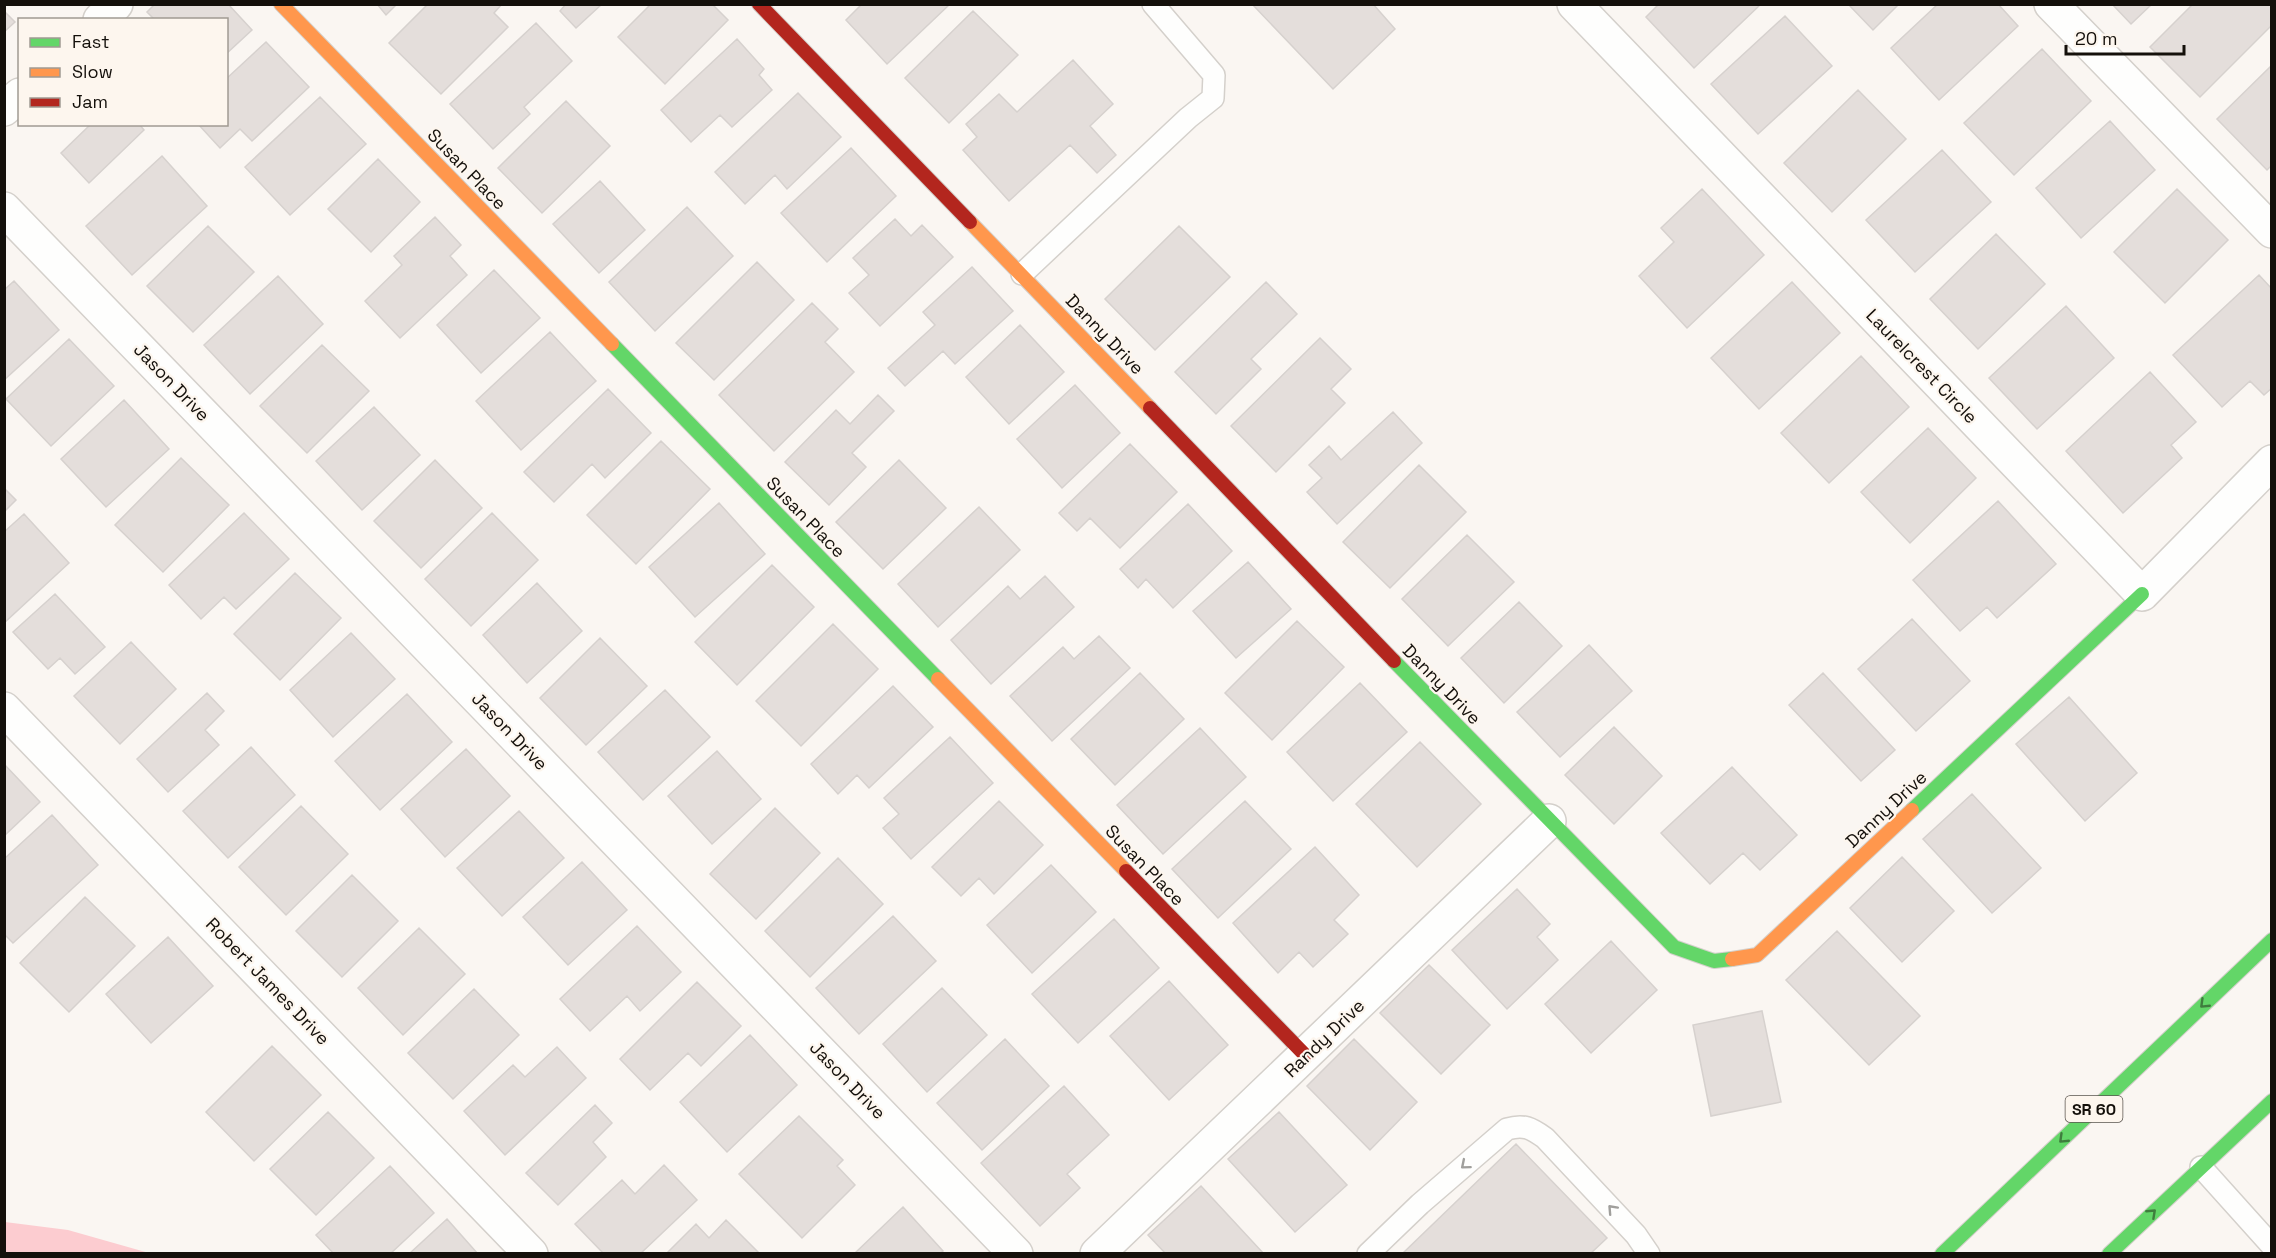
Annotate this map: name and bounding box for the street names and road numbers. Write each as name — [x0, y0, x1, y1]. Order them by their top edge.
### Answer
street label: Susan Place — [423, 124, 511, 214]
street label: Danny Drive — [1061, 289, 1149, 379]
street label: Laurelcrest Circle — [1861, 304, 1983, 428]
street label: Jason Drive — [129, 338, 215, 426]
street label: Susan Place — [762, 472, 850, 562]
street label: Danny Drive — [1398, 639, 1486, 729]
street label: Jason Drive — [467, 687, 553, 775]
street label: Danny Drive — [1840, 765, 1932, 853]
street label: Susan Place — [1101, 820, 1189, 910]
street label: Robert James Drive — [201, 912, 335, 1050]
street label: Randy Drive — [1279, 994, 1369, 1082]
street label: Jason Drive — [805, 1036, 891, 1124]
road number: SR 60 — [2066, 1096, 2122, 1122]

